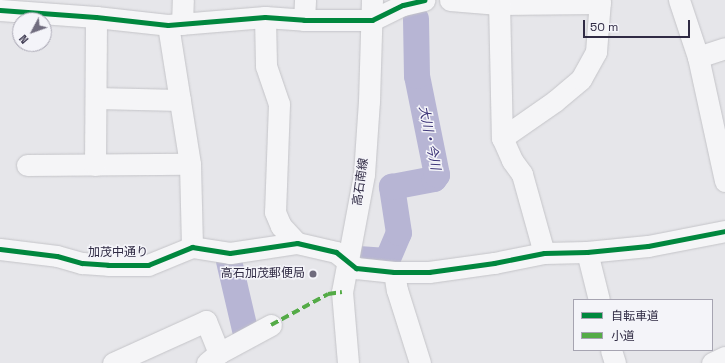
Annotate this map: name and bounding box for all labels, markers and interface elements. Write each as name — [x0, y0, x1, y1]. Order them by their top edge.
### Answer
north arrow — [12, 12, 52, 52]
scale bar — [585, 12, 692, 38]
text: 50 m — [590, 19, 618, 35]
text: N — [16, 32, 31, 47]
water label: 大川・今川 — [415, 105, 443, 171]
street label: 高石南線 — [351, 157, 371, 207]
street label: 加茂中通り — [88, 246, 148, 260]
place label: 高石加茂郵便局 — [221, 267, 305, 281]
marker: 高石加茂郵便局 — [308, 269, 318, 279]
legend — [573, 299, 713, 351]
text: 自転車道 — [611, 308, 659, 324]
text: 小道 — [611, 328, 635, 344]

